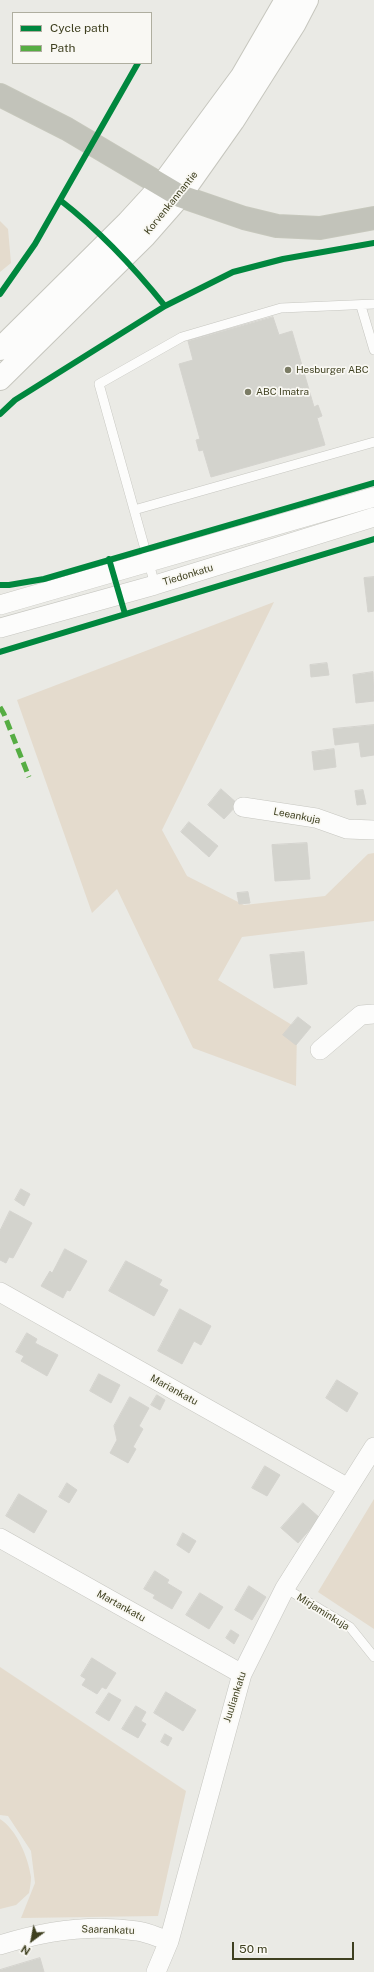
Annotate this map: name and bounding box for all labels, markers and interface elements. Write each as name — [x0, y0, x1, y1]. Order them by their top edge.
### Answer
legend — [12, 12, 152, 64]
text: Cycle path — [50, 21, 109, 35]
text: Path — [50, 41, 76, 55]
street label: Korvenkannantie — [142, 169, 200, 237]
place label: Hesburger ABC — [296, 364, 369, 376]
marker: Hesburger ABC — [283, 365, 293, 375]
place label: ABC Imatra — [256, 386, 309, 398]
marker: ABC Imatra — [243, 387, 253, 397]
street label: Tiedonkatu — [161, 562, 215, 588]
street label: Leeankuja — [272, 806, 322, 826]
street label: Mariankatu — [148, 1372, 200, 1408]
street label: Martankatu — [95, 1588, 147, 1624]
street label: Mirjaminkuja — [294, 1591, 352, 1633]
street label: Juuliankatu — [221, 1670, 249, 1724]
north arrow — [12, 1920, 52, 1960]
street label: Saarankatu — [81, 1923, 135, 1937]
scale bar — [234, 1934, 356, 1960]
text: 50 m — [239, 1942, 267, 1956]
text: N — [19, 1943, 32, 1958]

